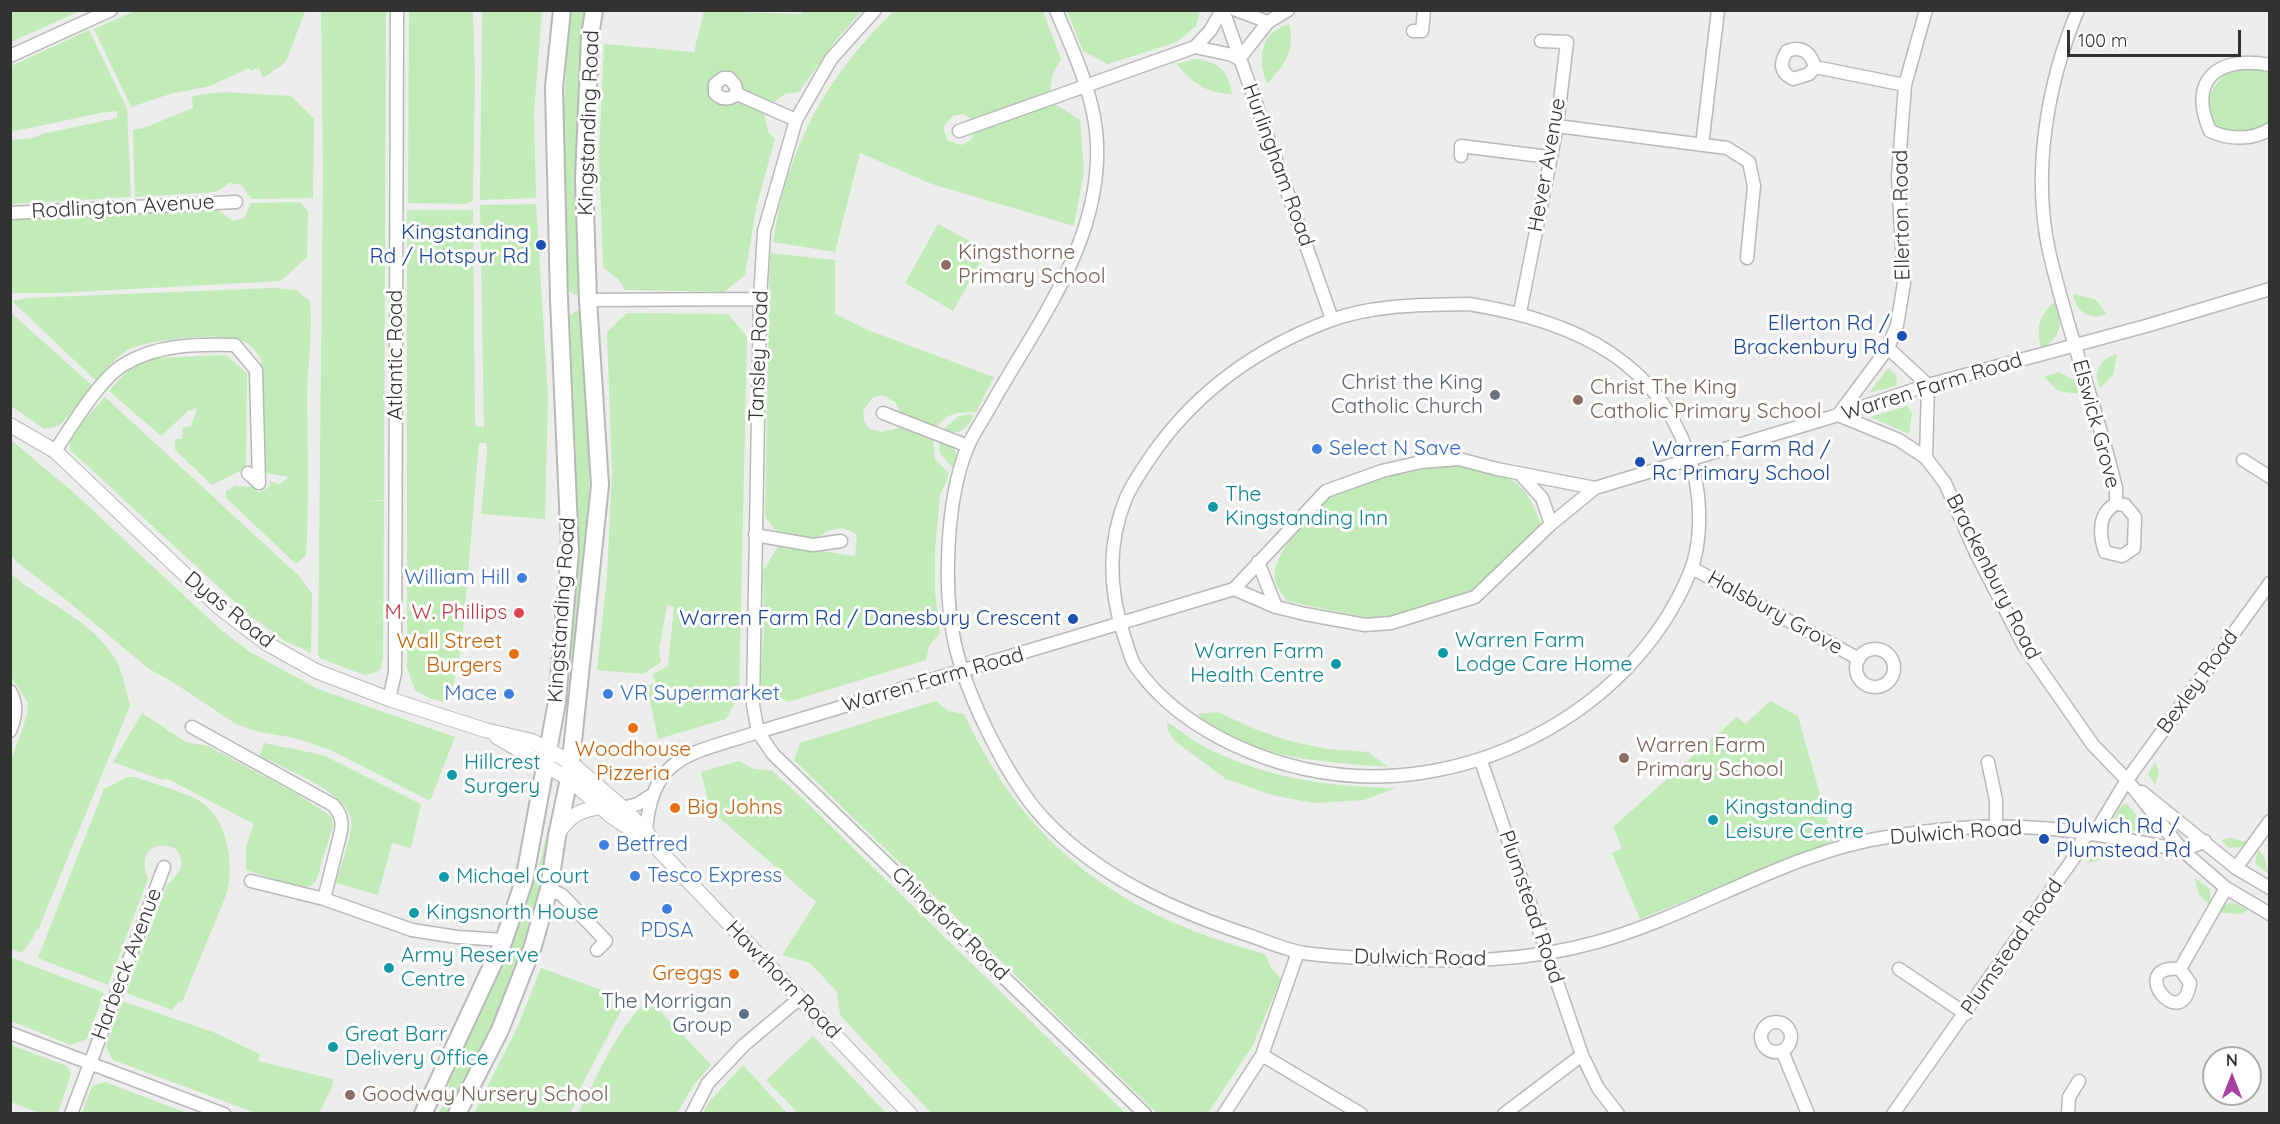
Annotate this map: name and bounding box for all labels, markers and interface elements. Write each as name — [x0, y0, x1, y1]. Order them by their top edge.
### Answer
scale bar — [2070, 18, 2244, 56]
text: 100 m — [2078, 29, 2127, 52]
street label: Kingstanding Road — [573, 30, 605, 216]
street label: Hurlingham Road — [1237, 80, 1319, 250]
street label: Hever Avenue — [1523, 96, 1571, 234]
street label: Ellerton Road — [1888, 149, 1916, 281]
street label: Rodlington Avenue — [31, 190, 215, 224]
place label: Kingstanding Rd / Hotspur Rd — [370, 220, 529, 270]
marker: Kingstanding Rd / Hotspur Rd — [534, 238, 548, 252]
place label: Kingsthorne Primary School — [958, 240, 1106, 290]
marker: Kingsthorne Primary School — [939, 258, 953, 272]
street label: Atlantic Road — [383, 290, 409, 420]
street label: Tansley Road — [744, 290, 774, 422]
place label: Ellerton Rd / Brackenbury Rd — [1733, 311, 1890, 361]
marker: Ellerton Rd / Brackenbury Rd — [1895, 329, 1909, 343]
street label: Warren Farm Road — [1839, 348, 2025, 426]
street label: Elswick Grove — [2067, 357, 2125, 491]
place label: Christ the King Catholic Church — [1331, 370, 1483, 420]
place label: Christ The King Catholic Primary School — [1590, 375, 1822, 425]
marker: Christ the King Catholic Church — [1488, 388, 1502, 402]
marker: Christ The King Catholic Primary School — [1571, 393, 1585, 407]
place label: Select N Save — [1329, 436, 1461, 462]
place label: Warren Farm Rd / Rc Primary School — [1652, 437, 1831, 487]
marker: Select N Save — [1310, 442, 1324, 456]
marker: Warren Farm Rd / Rc Primary School — [1633, 455, 1647, 469]
place label: The Kingstanding Inn — [1225, 482, 1388, 532]
street label: Brackenbury Road — [1940, 490, 2046, 664]
marker: The Kingstanding Inn — [1206, 500, 1220, 514]
street label: Kingstanding Road — [543, 516, 581, 704]
place label: William Hill — [404, 565, 510, 591]
street label: Halsbury Grove — [1703, 565, 1847, 661]
street label: Dyas Road — [179, 566, 279, 654]
marker: William Hill — [515, 571, 529, 585]
place label: M. W. Phillips — [385, 600, 507, 626]
marker: M. W. Phillips — [512, 606, 526, 620]
place label: Warren Farm Rd / Danesbury Crescent — [679, 606, 1061, 632]
marker: Warren Farm Rd / Danesbury Crescent — [1066, 612, 1080, 626]
street label: Bexley Road — [2152, 625, 2244, 739]
place label: Warren Farm Lodge Care Home — [1455, 628, 1632, 678]
place label: Wall Street Burgers — [396, 629, 502, 679]
place label: Warren Farm Health Centre — [1190, 639, 1324, 689]
street label: Warren Farm Road — [839, 642, 1027, 718]
marker: Warren Farm Lodge Care Home — [1436, 646, 1450, 660]
marker: Wall Street Burgers — [507, 647, 521, 661]
marker: Warren Farm Health Centre — [1329, 657, 1343, 671]
place label: Mace — [444, 681, 497, 707]
place label: VR Supermarket — [620, 681, 780, 707]
marker: Mace — [502, 687, 516, 701]
marker: VR Supermarket — [601, 687, 615, 701]
marker: Woodhouse Pizzeria — [626, 721, 640, 735]
place label: Warren Farm Primary School — [1636, 733, 1784, 783]
place label: Woodhouse Pizzeria — [575, 737, 691, 787]
place label: Hillcrest Surgery — [464, 750, 540, 800]
marker: Warren Farm Primary School — [1617, 751, 1631, 765]
marker: Hillcrest Surgery — [445, 768, 459, 782]
place label: Big Johns — [687, 795, 783, 821]
place label: Kingstanding Leisure Centre — [1725, 795, 1864, 845]
marker: Big Johns — [668, 801, 682, 815]
marker: Kingstanding Leisure Centre — [1706, 813, 1720, 827]
place label: Dulwich Rd / Plumstead Rd — [2056, 814, 2191, 864]
street label: Dulwich Road — [1889, 816, 2023, 850]
street label: Plumstead Road — [1493, 827, 1569, 987]
place label: Betfred — [616, 832, 688, 858]
marker: Dulwich Rd / Plumstead Rd — [2037, 832, 2051, 846]
marker: Betfred — [597, 838, 611, 852]
street label: Chingford Road — [886, 862, 1014, 986]
place label: Tesco Express — [647, 863, 782, 889]
place label: Michael Court — [456, 864, 589, 890]
marker: Tesco Express — [628, 869, 642, 883]
marker: Michael Court — [437, 870, 451, 884]
street label: Plumstead Road — [1956, 874, 2068, 1020]
street label: Harbeck Avenue — [87, 885, 167, 1043]
place label: Kingsnorth House — [426, 900, 599, 926]
marker: PDSA — [660, 902, 674, 916]
marker: Kingsnorth House — [407, 906, 421, 920]
street label: Hawthorn Road — [720, 916, 846, 1044]
place label: PDSA — [640, 918, 694, 944]
place label: Army Reserve Centre — [401, 943, 539, 993]
street label: Dulwich Road — [1354, 944, 1486, 972]
marker: Army Reserve Centre — [382, 961, 396, 975]
place label: Greggs — [652, 961, 722, 987]
marker: Greggs — [727, 967, 741, 981]
place label: The Morrigan Group — [601, 989, 732, 1039]
marker: The Morrigan Group — [737, 1007, 751, 1021]
place label: Great Barr Delivery Office — [345, 1022, 488, 1072]
marker: Great Barr Delivery Office — [326, 1040, 340, 1054]
north arrow — [2202, 1046, 2262, 1106]
text: N — [2226, 1050, 2238, 1070]
place label: Goodway Nursery School — [362, 1082, 609, 1108]
marker: Goodway Nursery School — [343, 1088, 357, 1102]

